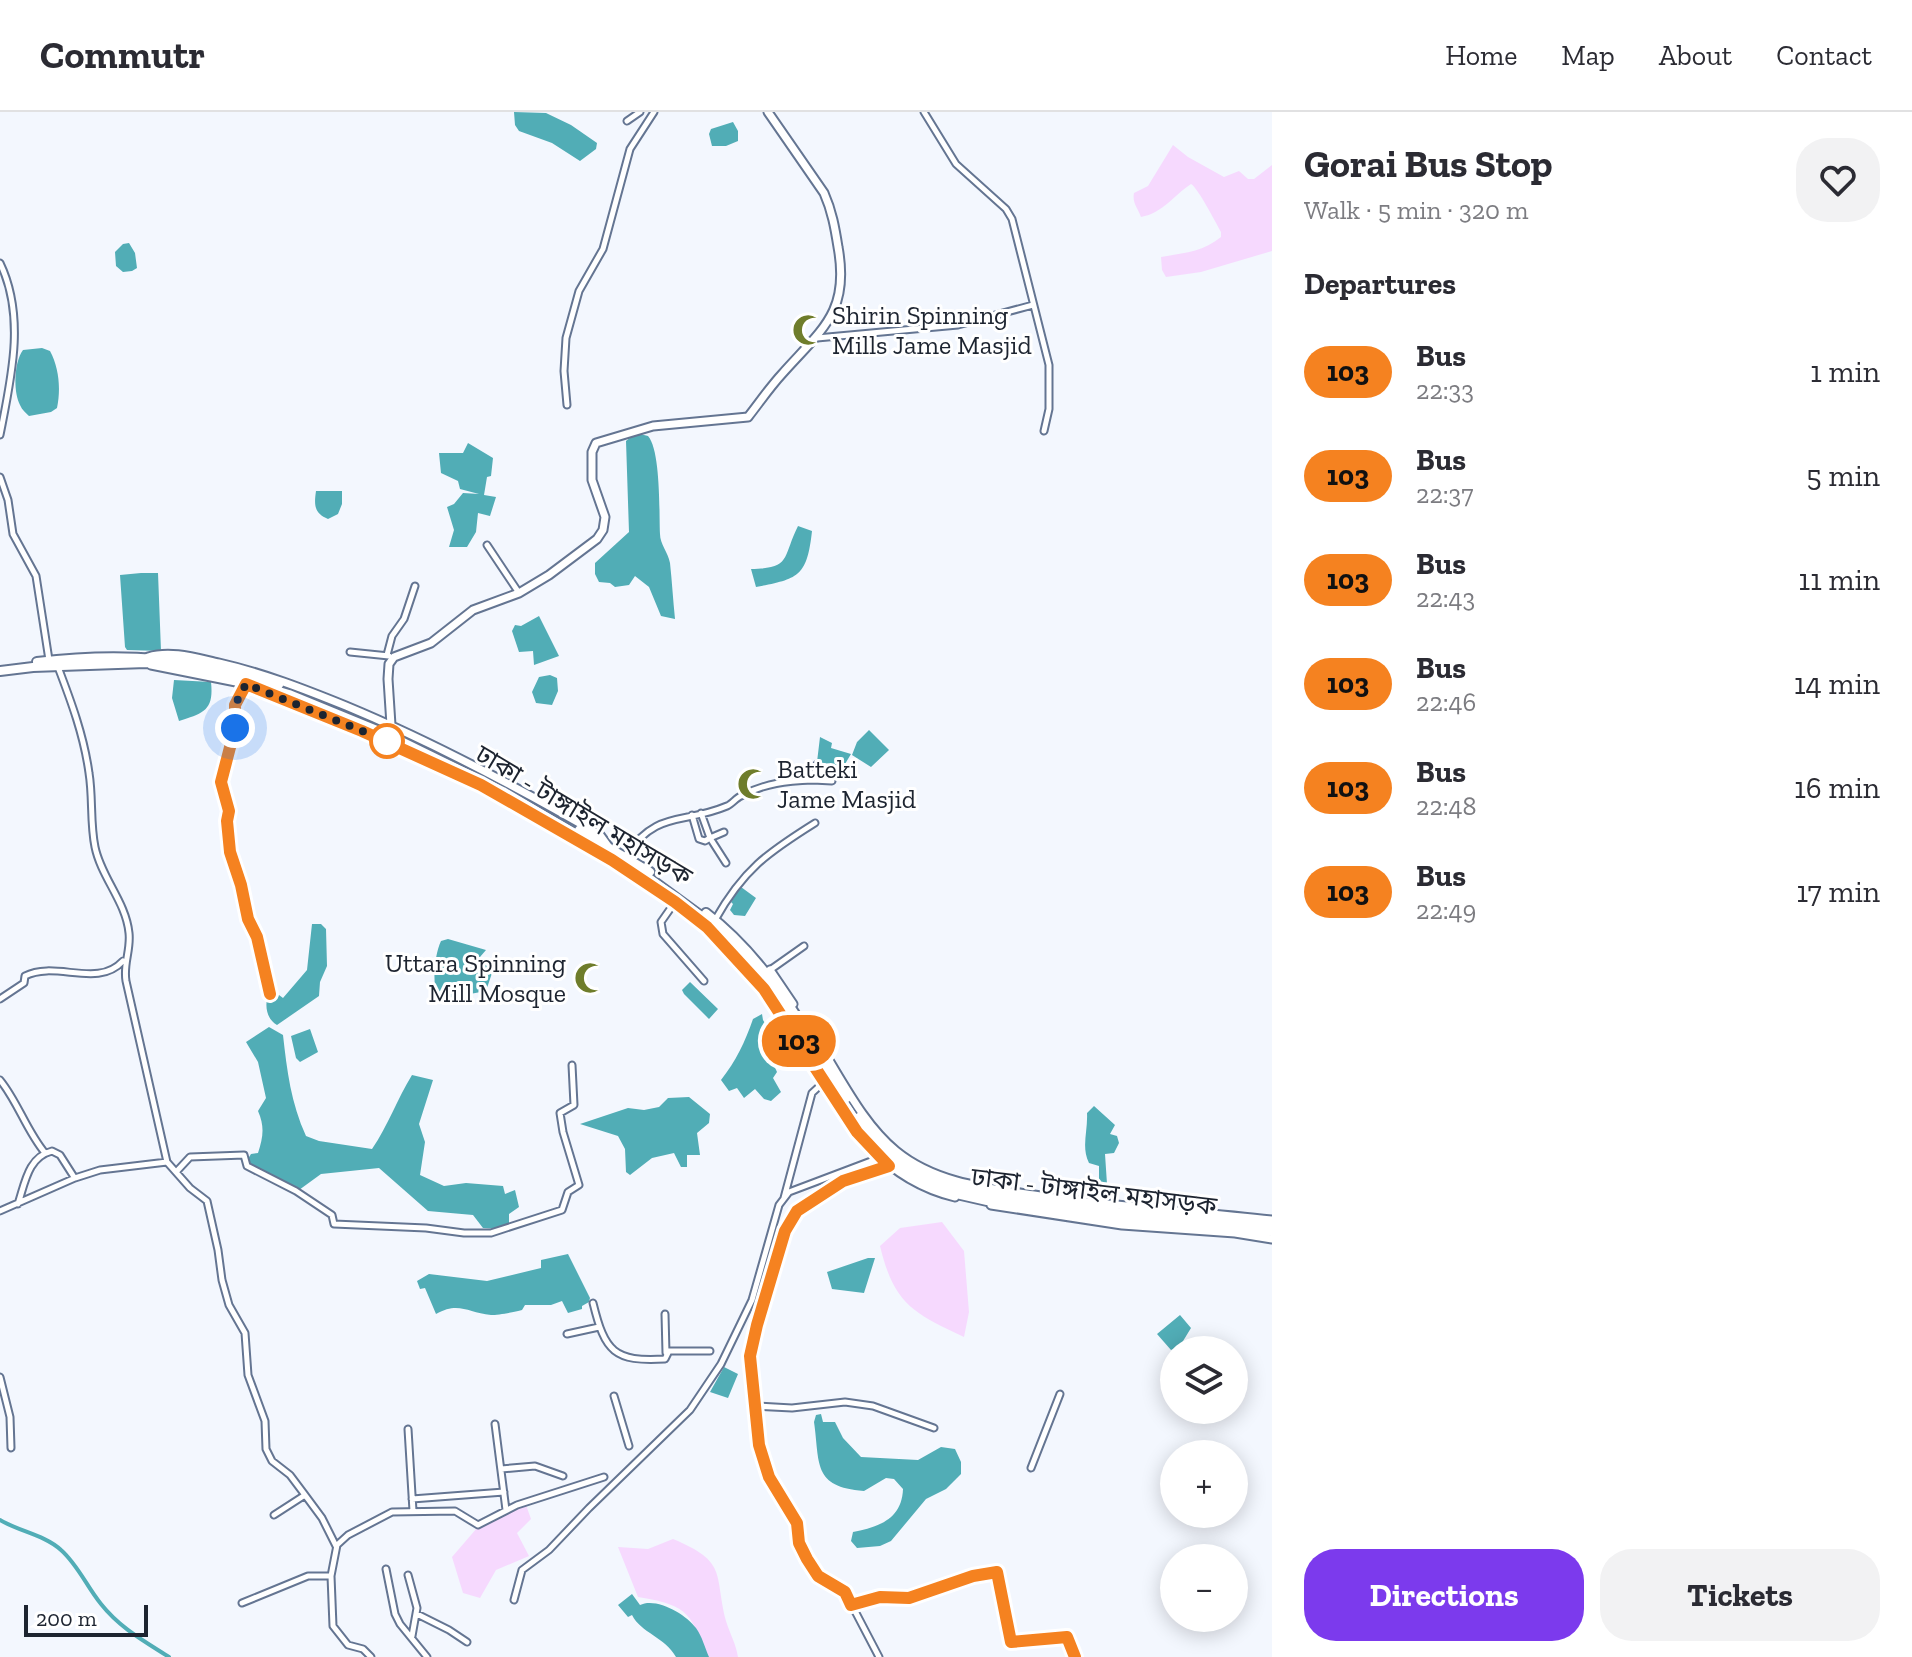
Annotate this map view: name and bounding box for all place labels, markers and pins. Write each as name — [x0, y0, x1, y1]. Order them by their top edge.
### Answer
place label: Shirin Spinning Mills Jame Masjid — [832, 299, 1032, 361]
mosque icon: Shirin Spinning Mills Jame Masjid — [791, 313, 825, 347]
unlabelled marker — [370, 724, 404, 758]
place label: Batteki Jame Masjid — [777, 753, 916, 815]
mosque icon: Batteki Jame Masjid — [736, 767, 770, 801]
place label: Uttara Spinning Mill Mosque — [385, 947, 566, 1009]
mosque icon: Uttara Spinning Mill Mosque — [573, 961, 607, 995]

